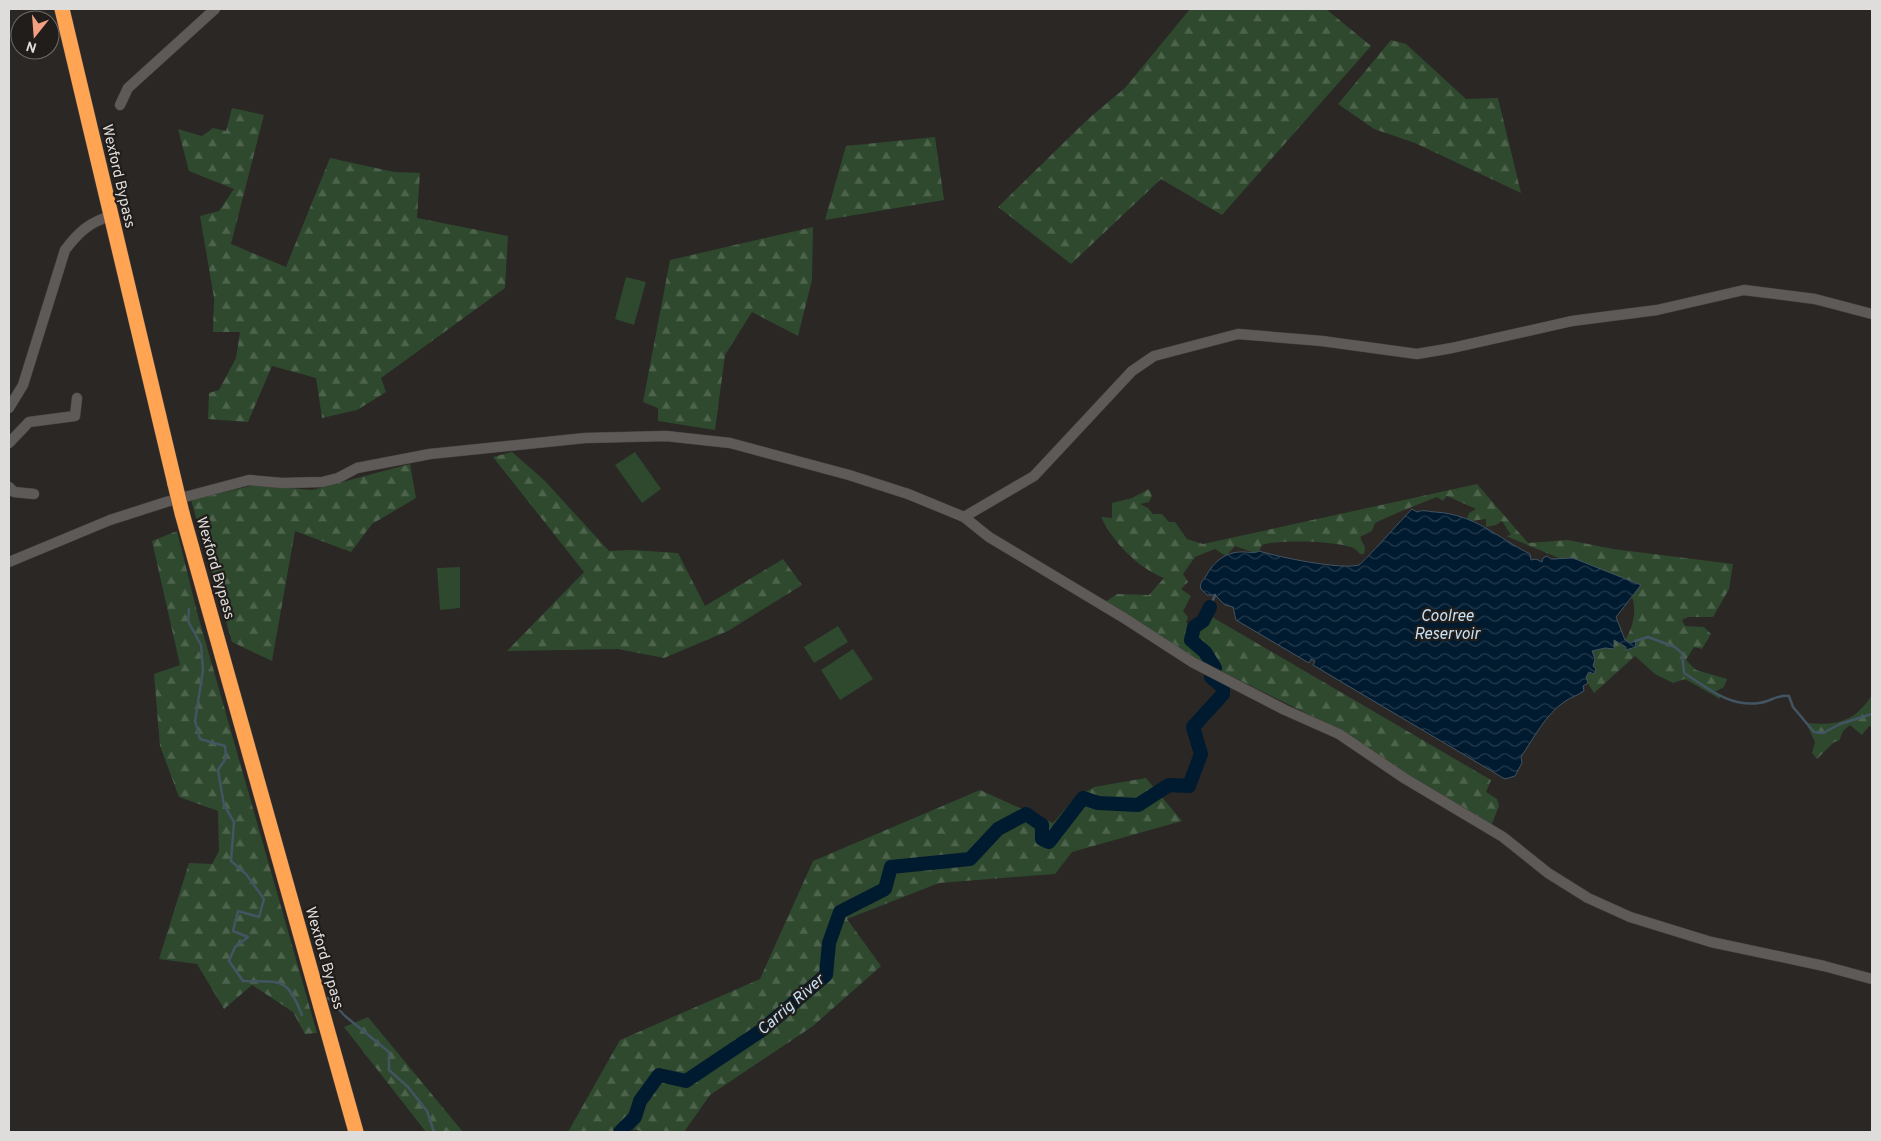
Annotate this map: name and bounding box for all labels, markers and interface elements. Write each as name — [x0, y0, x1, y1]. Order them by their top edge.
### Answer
north arrow — [10, 10, 60, 60]
text: N — [24, 36, 39, 56]
street label: Wexford Bypass — [96, 123, 139, 230]
street label: Wexford Bypass — [191, 515, 238, 622]
water label: Coolree Reservoir — [1414, 607, 1482, 645]
street label: Wexford Bypass — [300, 905, 347, 1012]
water label: Carrig River — [754, 970, 831, 1040]

